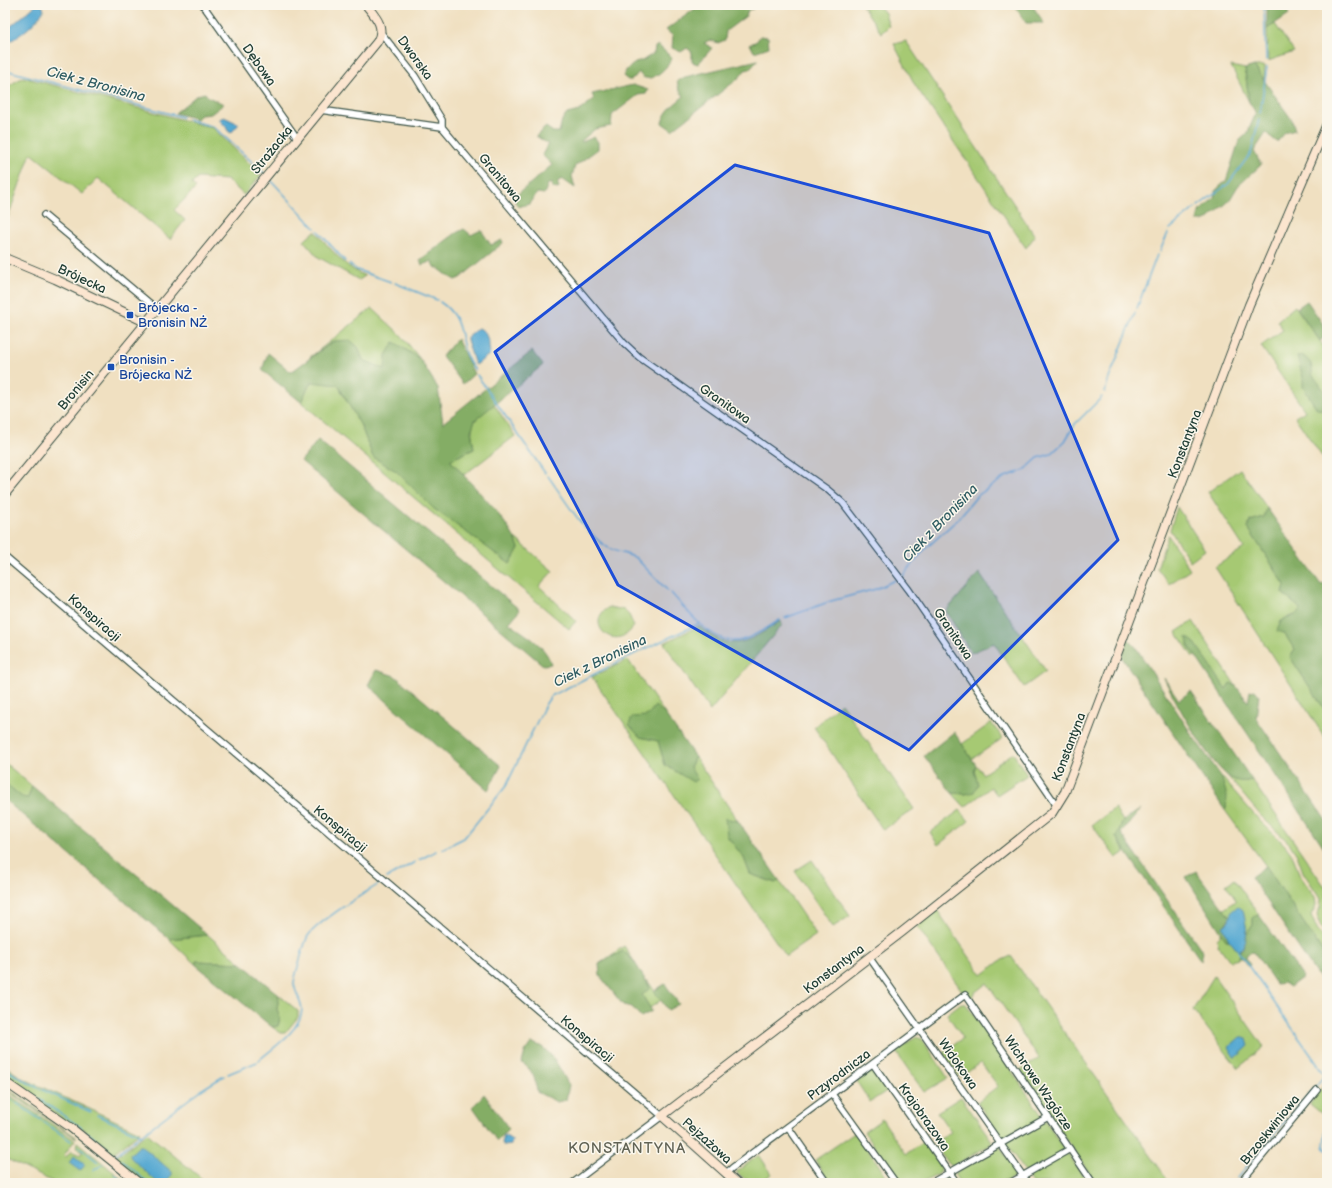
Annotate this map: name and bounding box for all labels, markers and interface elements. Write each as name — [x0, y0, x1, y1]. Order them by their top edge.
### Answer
street label: Dworska — [394, 33, 436, 83]
street label: Dębowa — [239, 41, 279, 89]
water label: Ciek z Bronisina — [45, 63, 147, 105]
street label: Strażacka — [248, 123, 296, 177]
street label: Granitowa — [475, 150, 525, 206]
street label: Brójecka — [55, 261, 109, 297]
place label: Brójecka - Bronisin NŻ — [138, 300, 207, 331]
marker: Brójecka - Bronisin NŻ — [125, 310, 135, 320]
place label: Bronisin - Brójecka NŻ — [119, 352, 192, 383]
marker: Bronisin - Brójecka NŻ — [106, 362, 116, 372]
street label: Bronisin — [54, 367, 98, 413]
street label: Granitowa — [696, 381, 754, 427]
street label: Konstantyna — [1165, 407, 1205, 481]
water label: Ciek z Bronisina — [899, 481, 981, 565]
street label: Konspiracji — [64, 591, 124, 645]
street label: Granitowa — [930, 605, 976, 663]
water label: Ciek z Bronisina — [551, 631, 649, 691]
street label: Konstantyna — [1049, 710, 1089, 784]
street label: Konspiracji — [310, 802, 370, 856]
street label: Konstantyna — [800, 941, 868, 997]
street label: Konspiracji — [557, 1012, 617, 1066]
street label: Wichrowe Wzgórze — [1000, 1033, 1076, 1134]
street label: Widokowa — [935, 1035, 981, 1093]
street label: Przyrodnicza — [804, 1046, 874, 1104]
street label: Krajobrazowa — [895, 1080, 953, 1154]
street label: Brzoskwiniowa — [1237, 1092, 1303, 1168]
street label: Pejzażowa — [679, 1115, 735, 1167]
district label: KONSTANTYNA — [568, 1139, 686, 1158]

